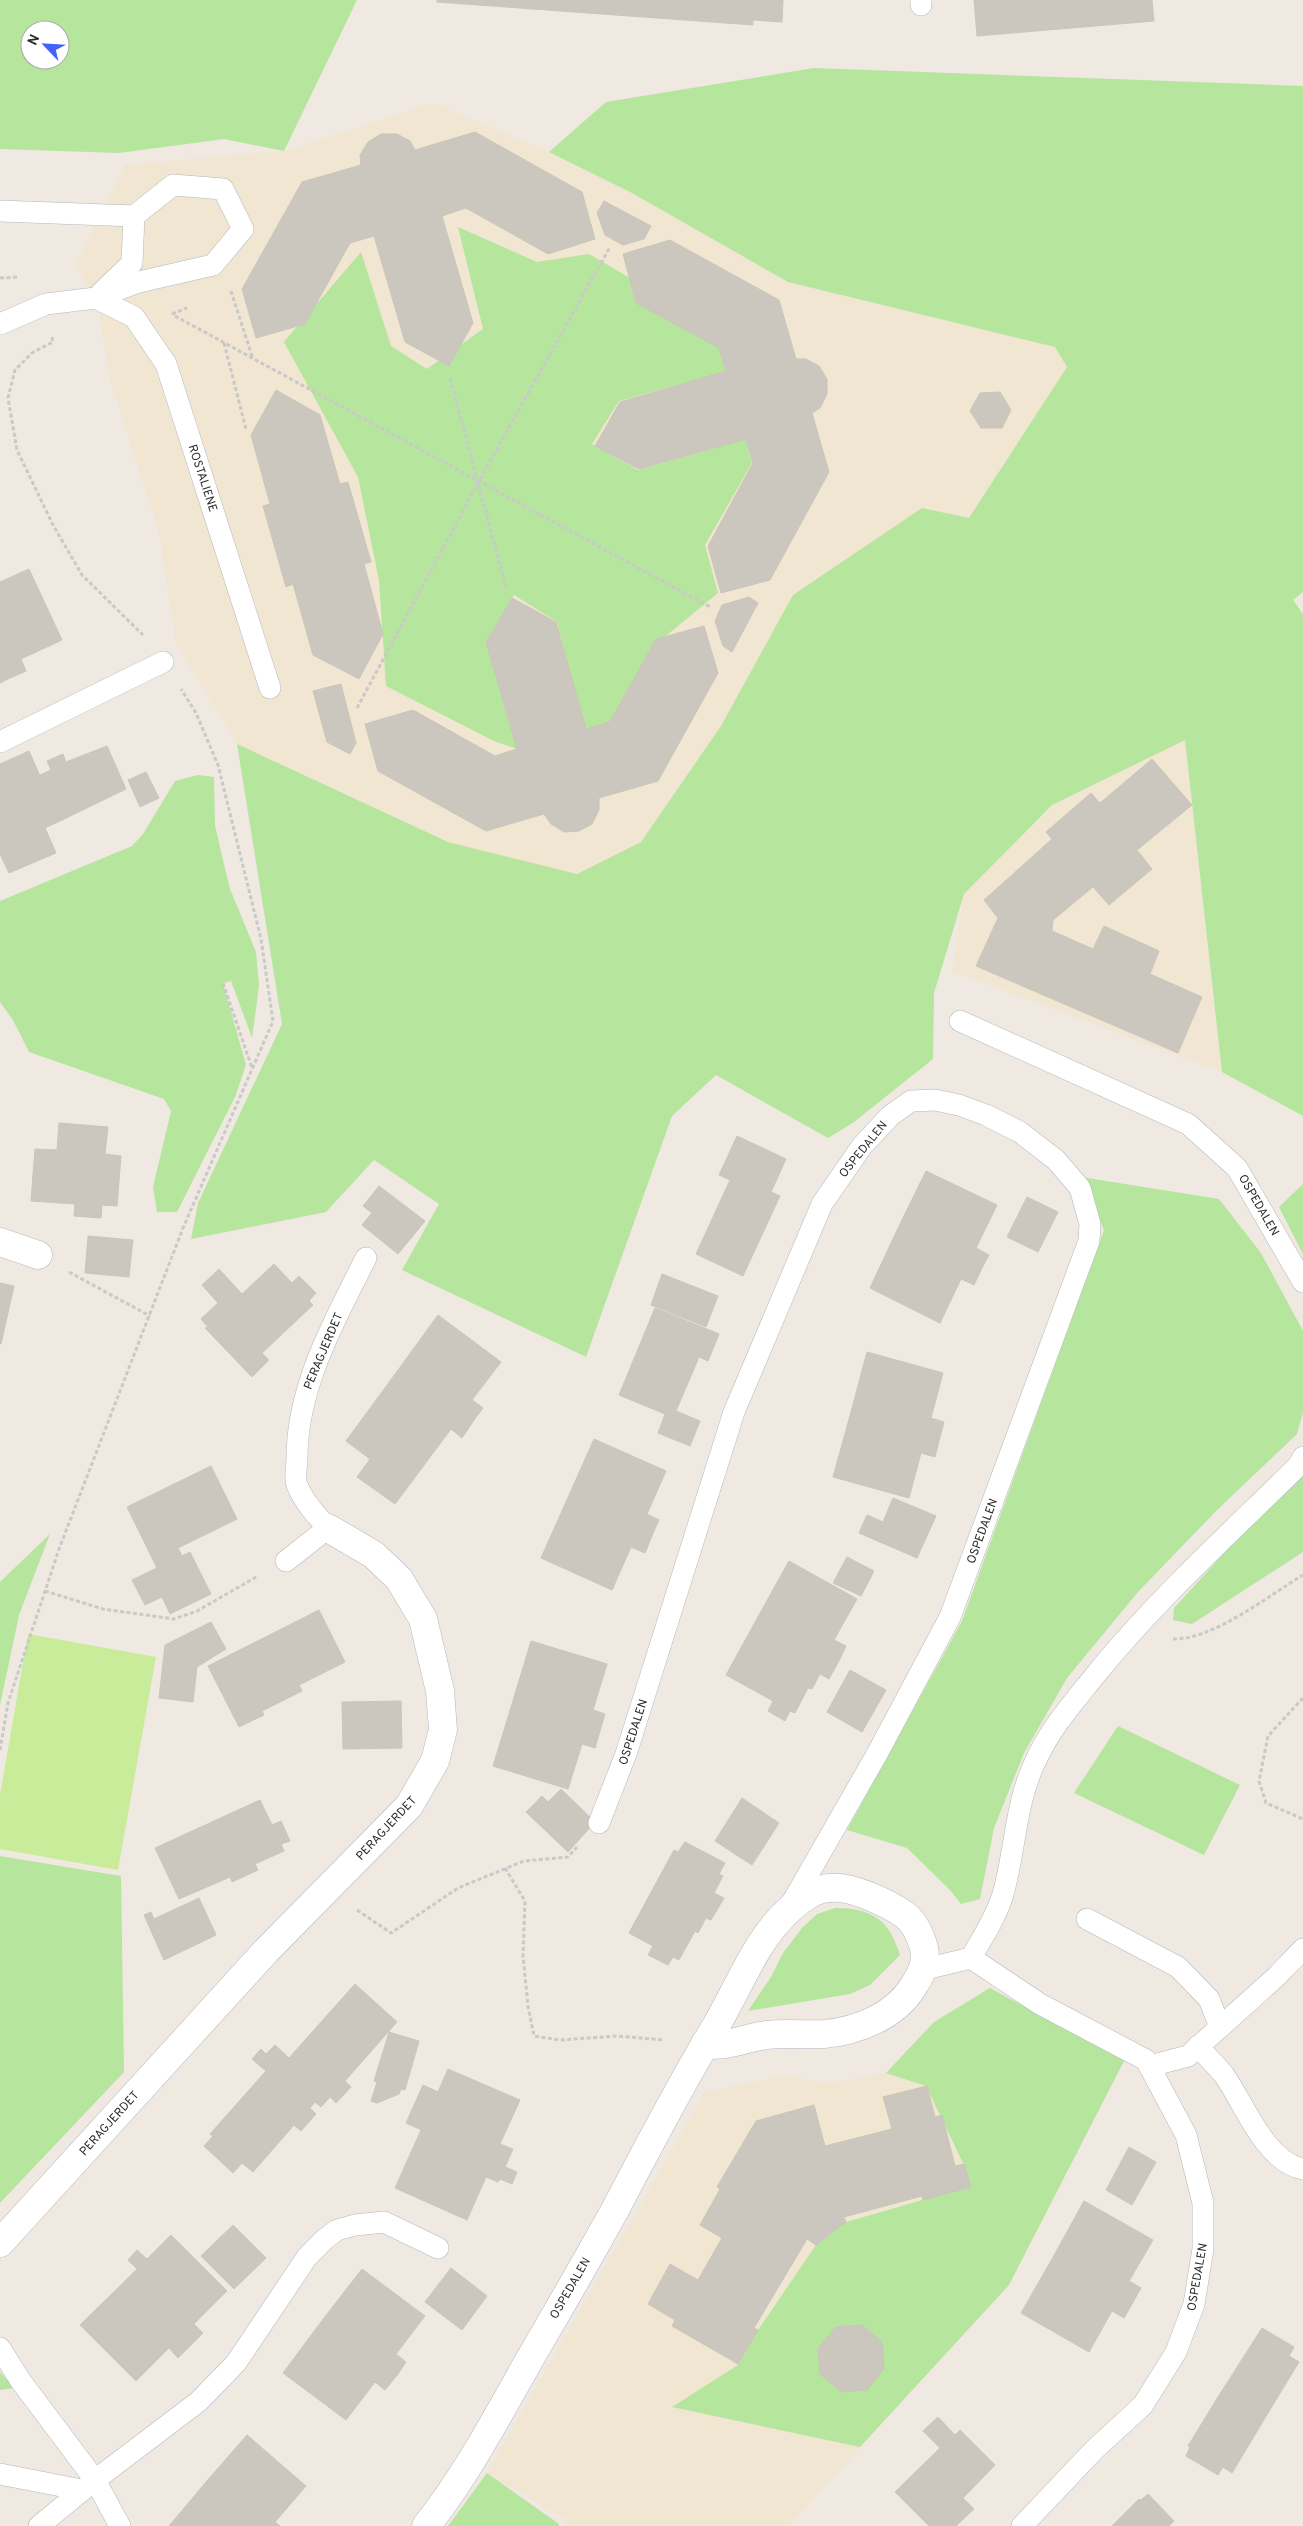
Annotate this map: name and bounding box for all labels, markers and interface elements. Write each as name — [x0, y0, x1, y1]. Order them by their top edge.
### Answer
north arrow — [20, 20, 70, 70]
text: N — [25, 32, 44, 48]
street label: ROSTALIENE — [184, 443, 220, 514]
street label: OSPEDALEN — [836, 1118, 892, 1181]
street label: OSPEDALEN — [1234, 1172, 1282, 1239]
street label: PERAGJERDET — [301, 1311, 347, 1392]
street label: OSPEDALEN — [964, 1496, 1002, 1566]
street label: OSPEDALEN — [616, 1697, 652, 1767]
street label: PERAGJERDET — [353, 1793, 421, 1864]
street label: PERAGJERDET — [76, 2088, 143, 2160]
street label: OSPEDALEN — [1184, 2242, 1212, 2312]
street label: OSPEDALEN — [547, 2255, 595, 2322]

